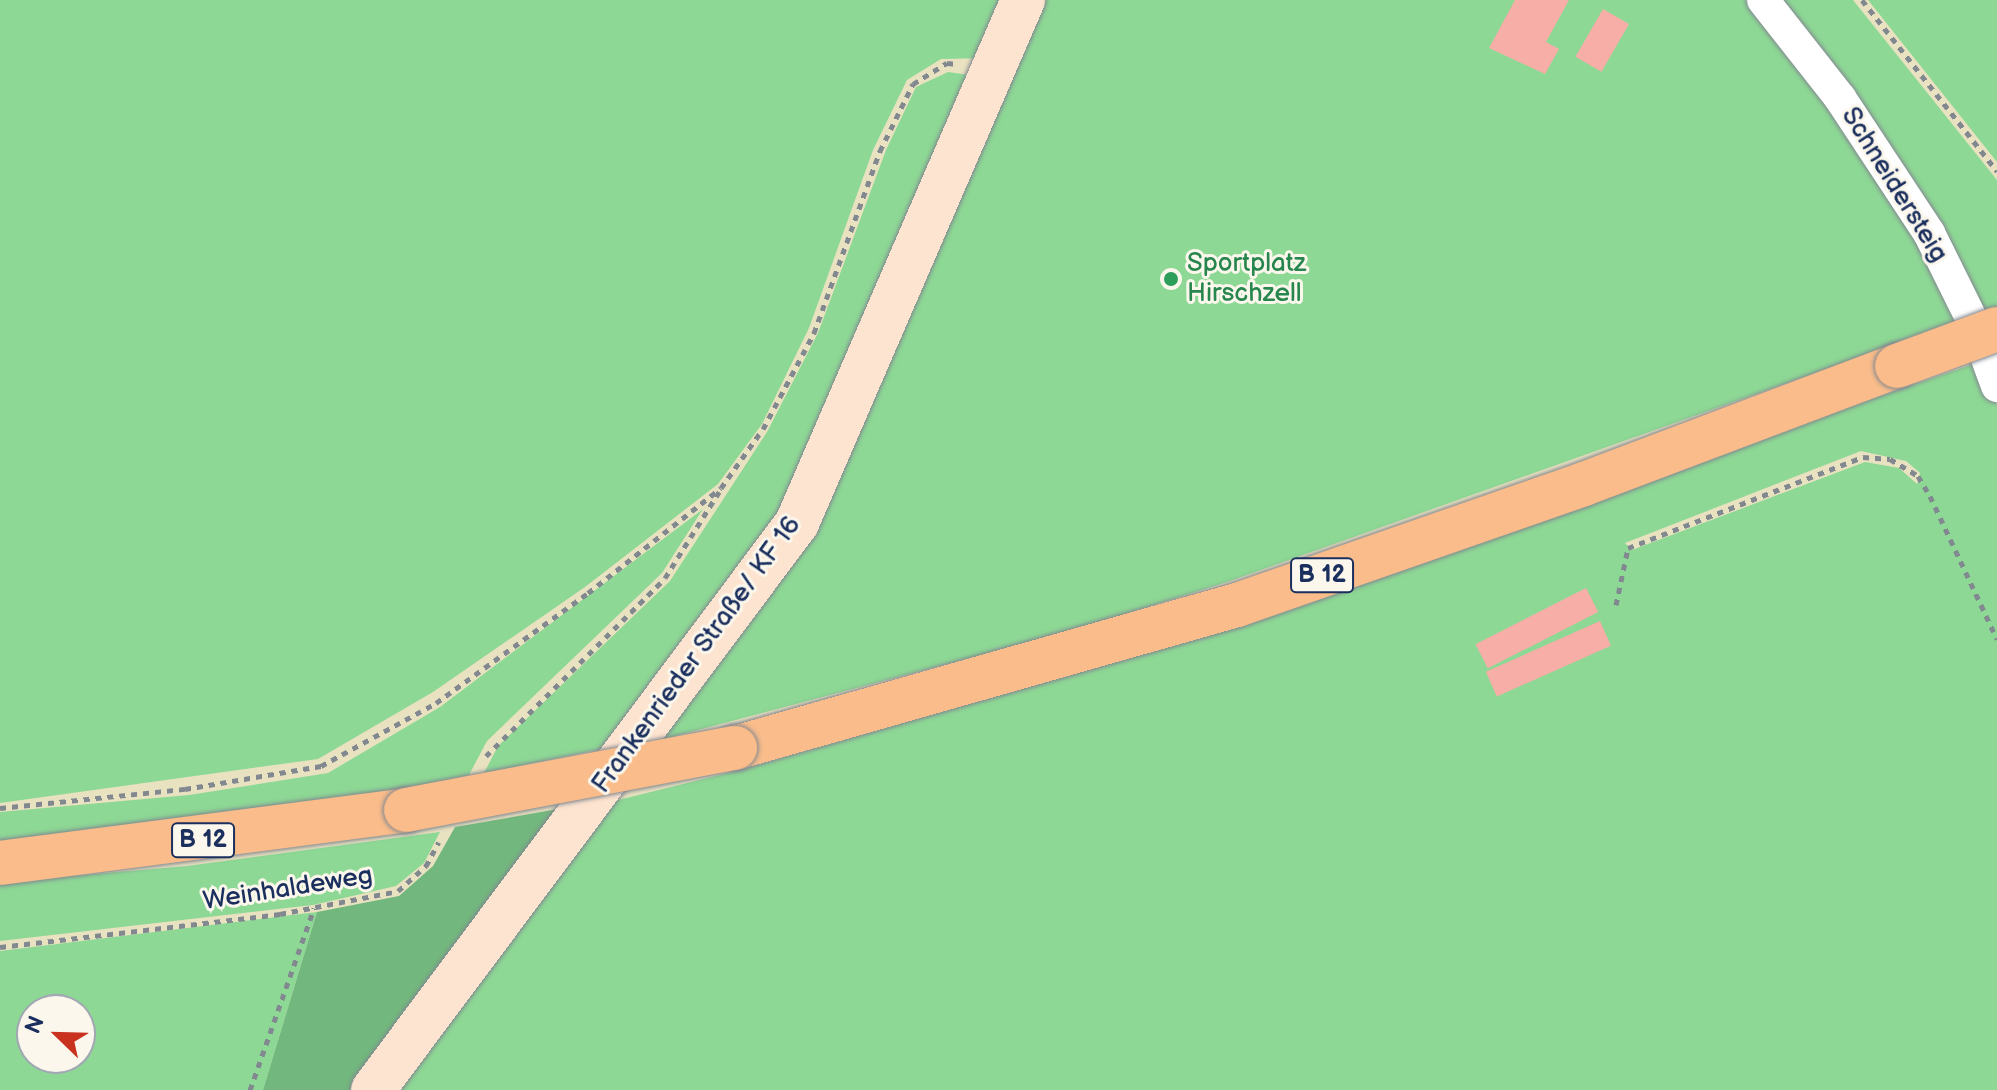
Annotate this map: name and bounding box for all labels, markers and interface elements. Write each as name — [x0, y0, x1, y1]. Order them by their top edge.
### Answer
street label: Schneidersteig — [1834, 102, 1954, 268]
place label: Sportplatz Hirschzell — [1187, 248, 1306, 310]
marker: Sportplatz Hirschzell — [1162, 270, 1180, 288]
street label: Frankenrieder Straße/ KF 16 — [586, 510, 808, 800]
road number: B 12 — [1290, 555, 1354, 595]
road number: B 12 — [171, 820, 235, 860]
street label: Weinhaldeweg — [201, 860, 375, 918]
north arrow — [16, 994, 96, 1074]
text: N — [20, 1012, 51, 1038]

